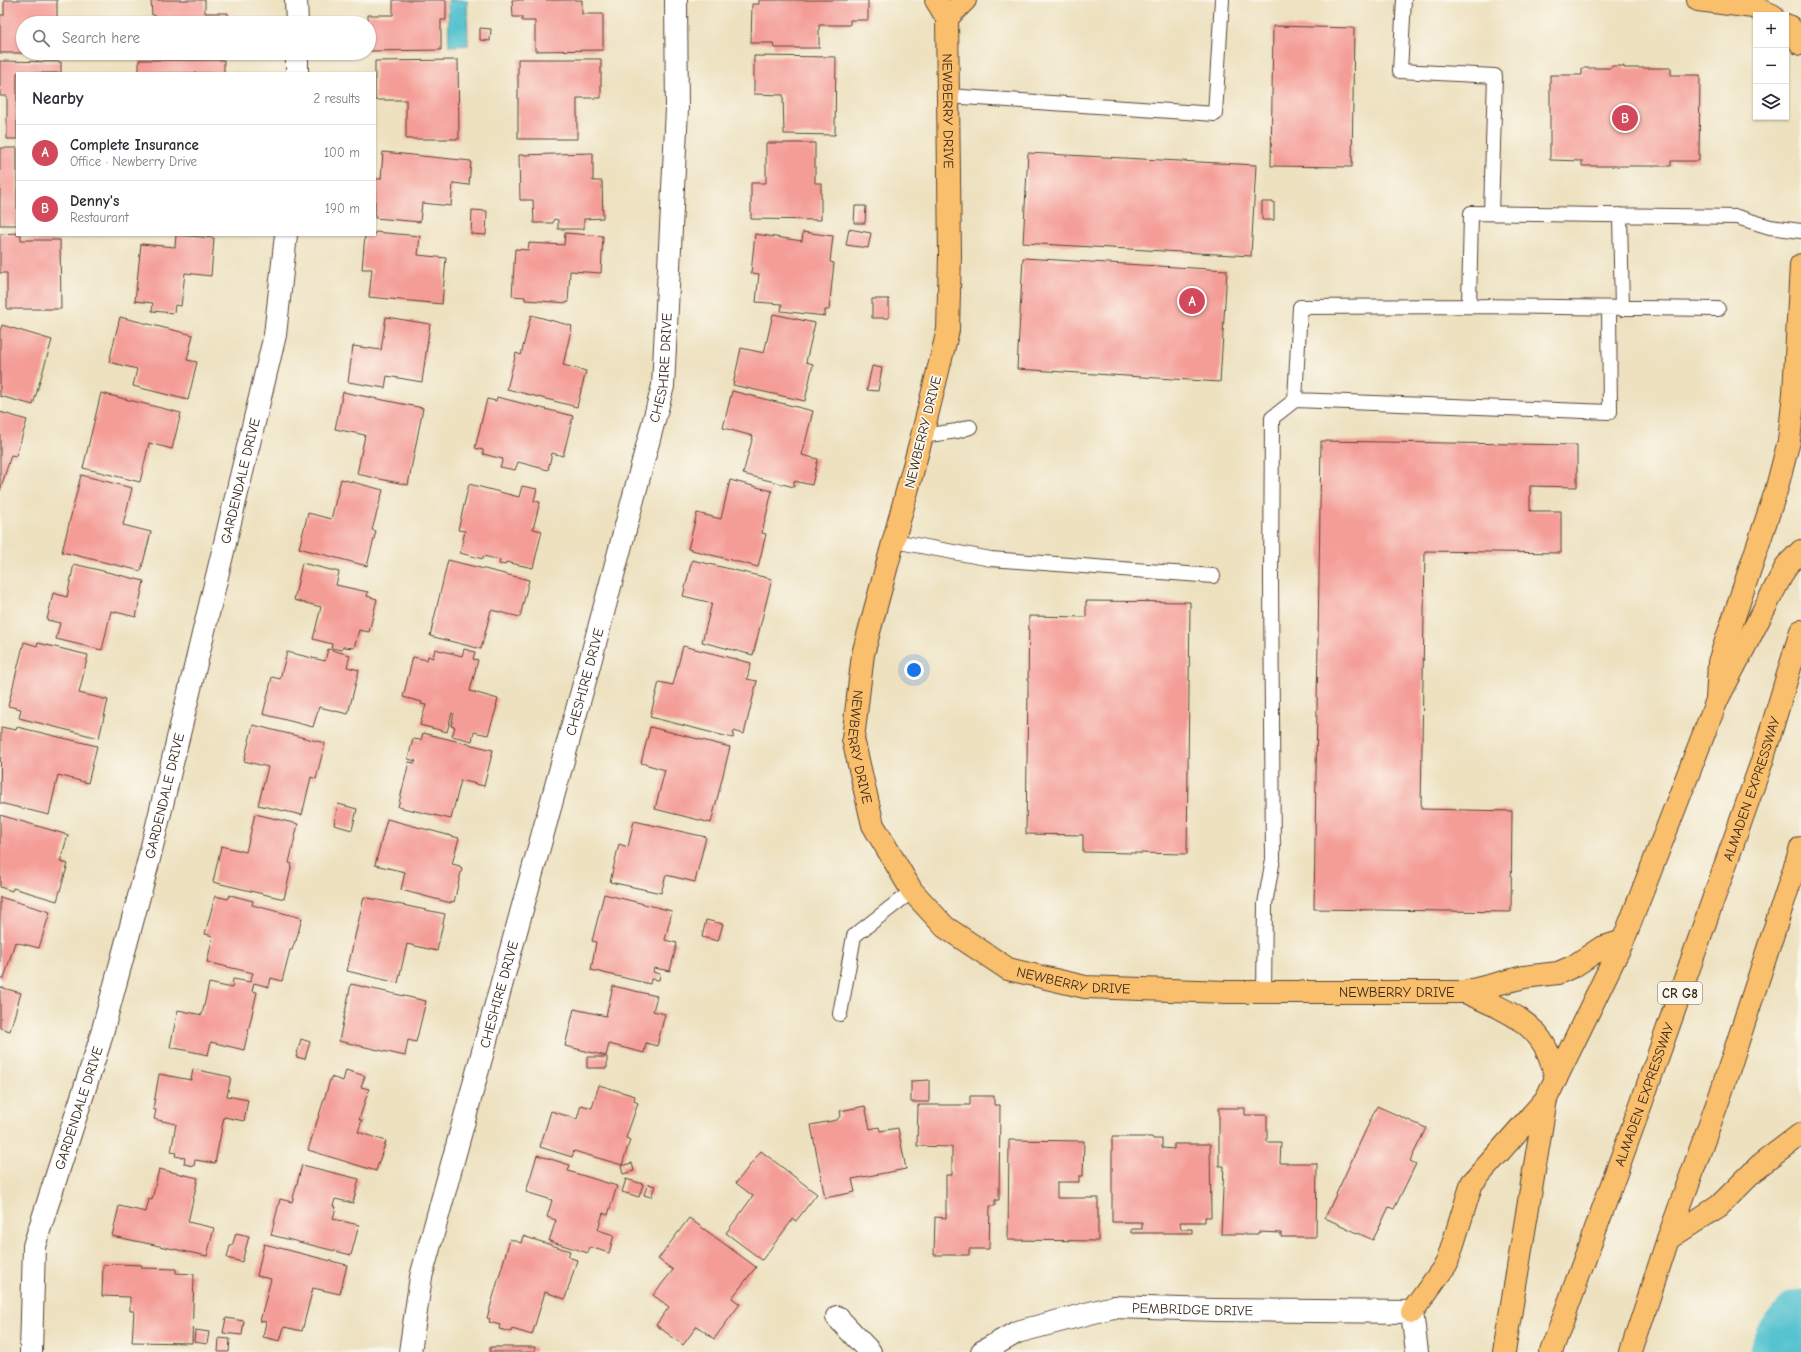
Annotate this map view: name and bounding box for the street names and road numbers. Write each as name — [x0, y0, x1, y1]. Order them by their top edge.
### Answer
street label: NEWBERRY DRIVE — [939, 53, 957, 169]
street label: CHESHIRE DRIVE — [645, 312, 675, 424]
street label: NEWBERRY DRIVE — [901, 374, 945, 490]
street label: GARDENDALE DRIVE — [217, 416, 263, 545]
street label: CHESHIRE DRIVE — [562, 626, 607, 737]
street label: NEWBERRY DRIVE — [844, 689, 876, 805]
street label: ALMADEN EXPRESSWAY — [1719, 714, 1784, 863]
street label: GARDENDALE DRIVE — [141, 731, 188, 860]
street label: CHESHIRE DRIVE — [476, 939, 522, 1050]
street label: NEWBERRY DRIVE — [1015, 963, 1131, 997]
road number: CR G8 — [1658, 982, 1702, 1004]
street label: NEWBERRY DRIVE — [1339, 984, 1454, 1001]
street label: ALMADEN EXPRESSWAY — [1611, 1020, 1678, 1168]
street label: GARDENDALE DRIVE — [51, 1044, 106, 1172]
street label: PEMBRIDGE DRIVE — [1132, 1299, 1253, 1319]

